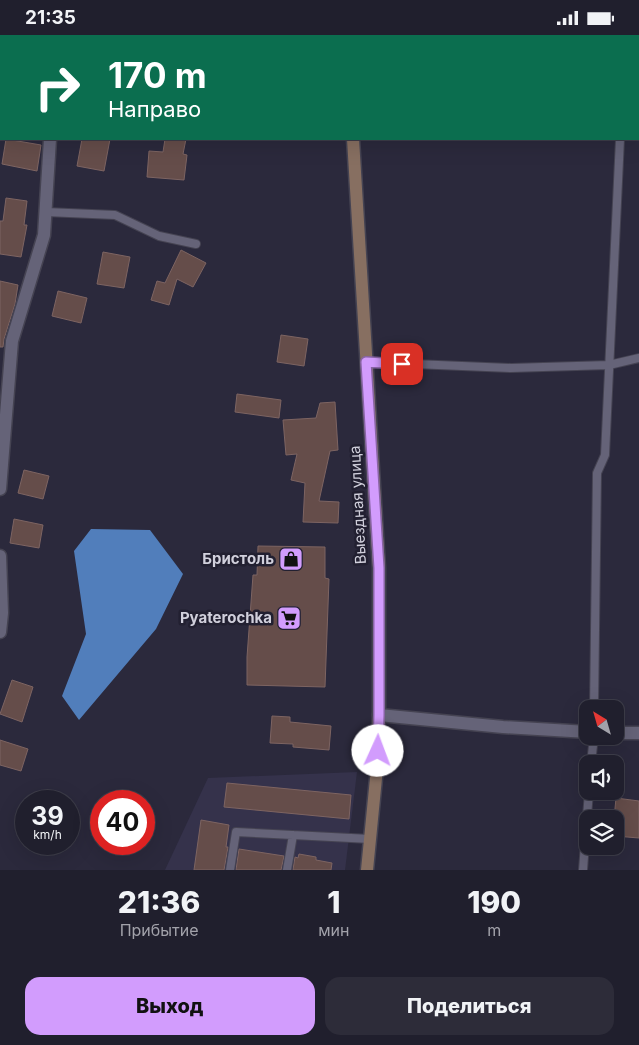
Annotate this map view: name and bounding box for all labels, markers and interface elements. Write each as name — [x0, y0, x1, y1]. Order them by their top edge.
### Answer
text: 21:35 — [25, 6, 76, 29]
text: 170 m — [108, 54, 207, 96]
icon: right — [25, 55, 90, 120]
text: Направо — [108, 96, 201, 122]
pin — [381, 343, 423, 385]
icon: arrive — [388, 350, 416, 378]
street label: Выездная улица — [345, 445, 370, 565]
shop icon: Бристоль — [278, 546, 304, 572]
place label: Бристоль — [202, 549, 274, 568]
supermarket icon: Pyaterochka — [276, 605, 302, 631]
place label: Pyaterochka — [180, 608, 272, 627]
north arrow — [579, 700, 624, 745]
map controls — [579, 700, 624, 855]
position arrow — [351, 724, 403, 776]
button: sound — [579, 755, 624, 800]
speed limit sign: 40 — [90, 790, 155, 855]
text: 39 — [31, 801, 64, 831]
button: layers — [579, 810, 624, 855]
text: km/h — [33, 827, 62, 842]
text: 21:36 — [118, 884, 200, 920]
text: 1 — [327, 884, 340, 920]
text: 190 — [467, 884, 521, 920]
text: Прибытие — [120, 920, 199, 940]
text: мин — [318, 920, 349, 940]
text: m — [487, 920, 501, 940]
button: Выход — [25, 977, 315, 1035]
button: Поделиться — [325, 977, 614, 1035]

